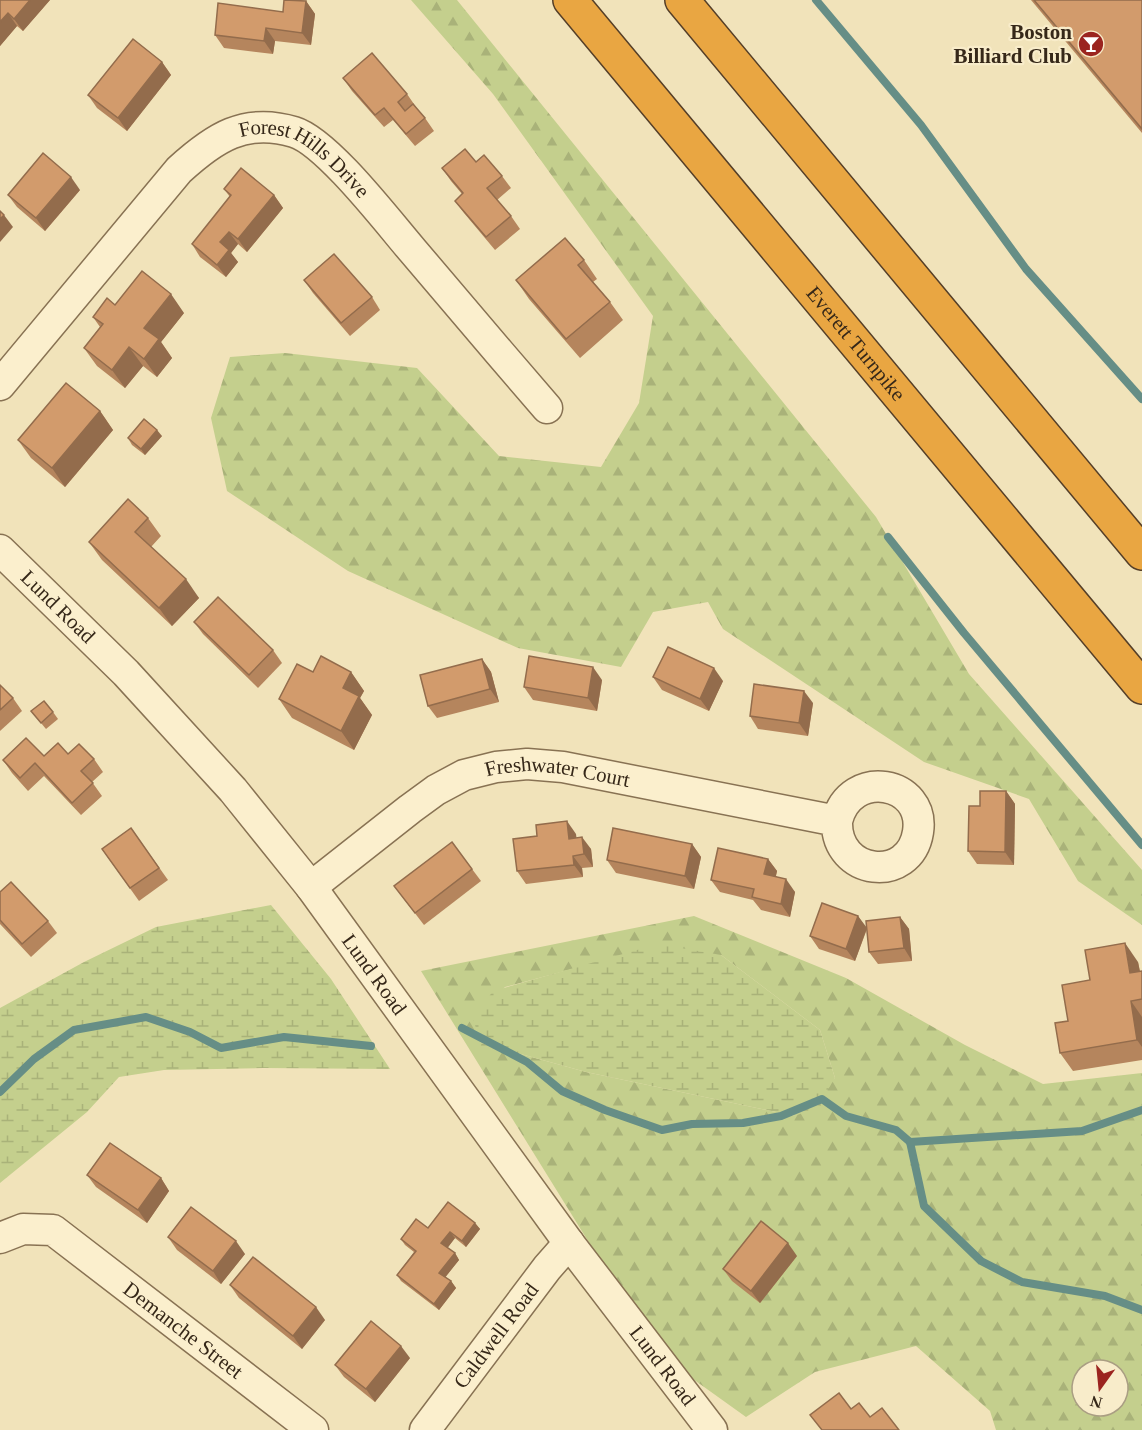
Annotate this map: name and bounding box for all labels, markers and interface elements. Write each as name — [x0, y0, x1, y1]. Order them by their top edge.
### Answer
place label: Boston Billiard Club — [954, 20, 1072, 68]
bar icon: Boston Billiard Club — [1076, 29, 1106, 59]
street label: Forest Hills Drive — [236, 115, 375, 203]
street label: Everett Turnpike — [801, 281, 911, 406]
street label: Lund Road — [16, 565, 100, 648]
street label: Freshwater Court — [482, 752, 632, 792]
street label: Lund Road — [337, 929, 412, 1020]
street label: Demanche Street — [119, 1277, 248, 1384]
street label: Caldwell Road — [449, 1278, 544, 1393]
street label: Lund Road — [625, 1321, 701, 1411]
north arrow — [1070, 1358, 1130, 1418]
text: N — [1088, 1392, 1104, 1412]

